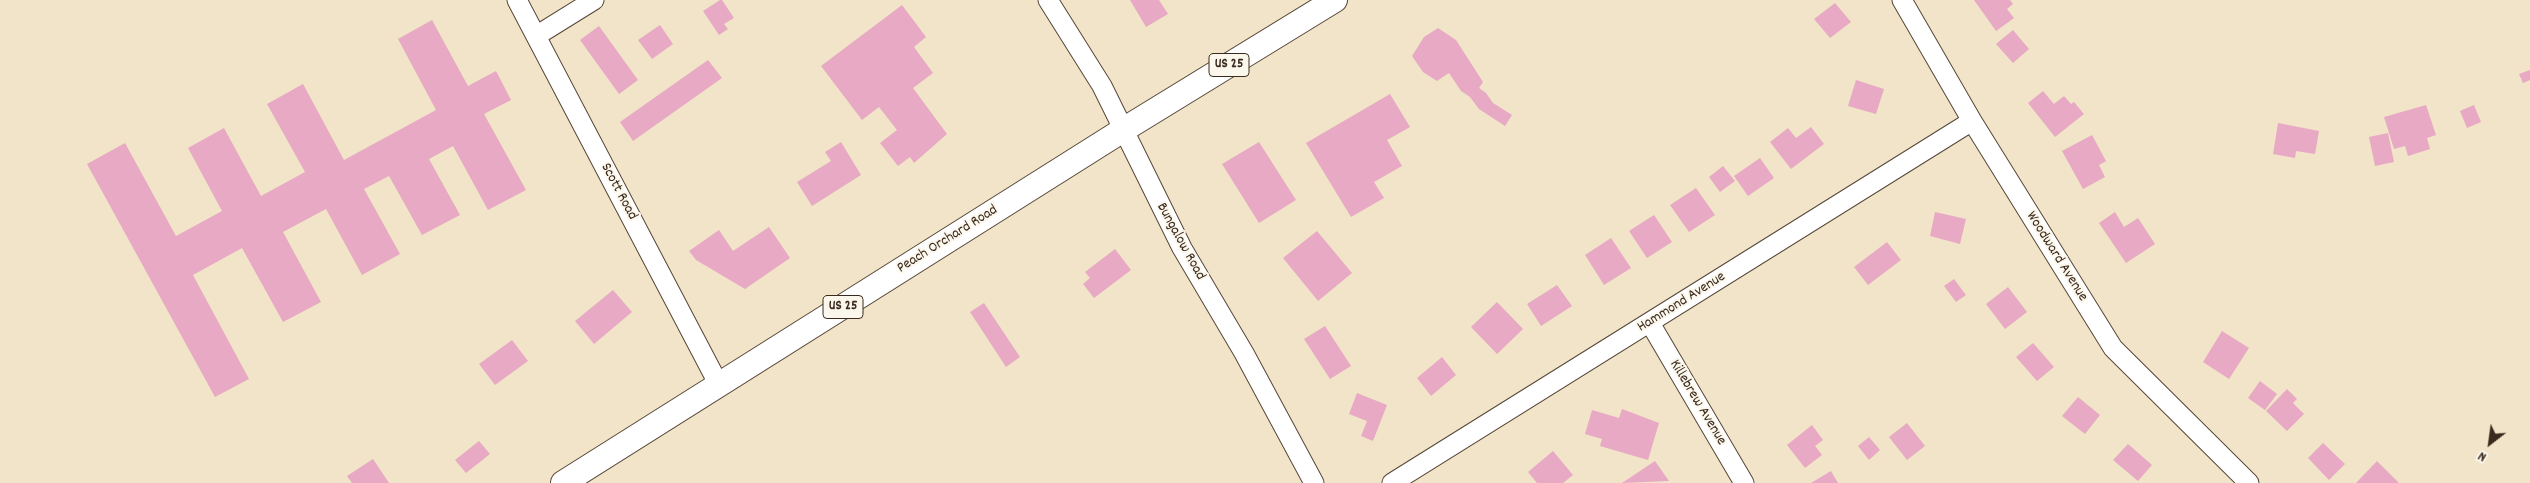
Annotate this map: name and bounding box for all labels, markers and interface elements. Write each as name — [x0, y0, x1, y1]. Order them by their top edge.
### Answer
road number: US 25 — [1209, 54, 1249, 76]
street label: Scott Road — [596, 160, 640, 224]
street label: Bungalow Road — [1151, 200, 1209, 284]
street label: Peach Orchard Road — [894, 202, 1002, 278]
street label: Woodward Avenue — [2021, 209, 2091, 305]
street label: Hammond Avenue — [1635, 269, 1729, 337]
road number: US 25 — [823, 296, 863, 318]
street label: Killebrew Avenue — [1665, 357, 1729, 449]
north arrow — [2465, 418, 2515, 468]
text: N — [2475, 446, 2491, 466]

